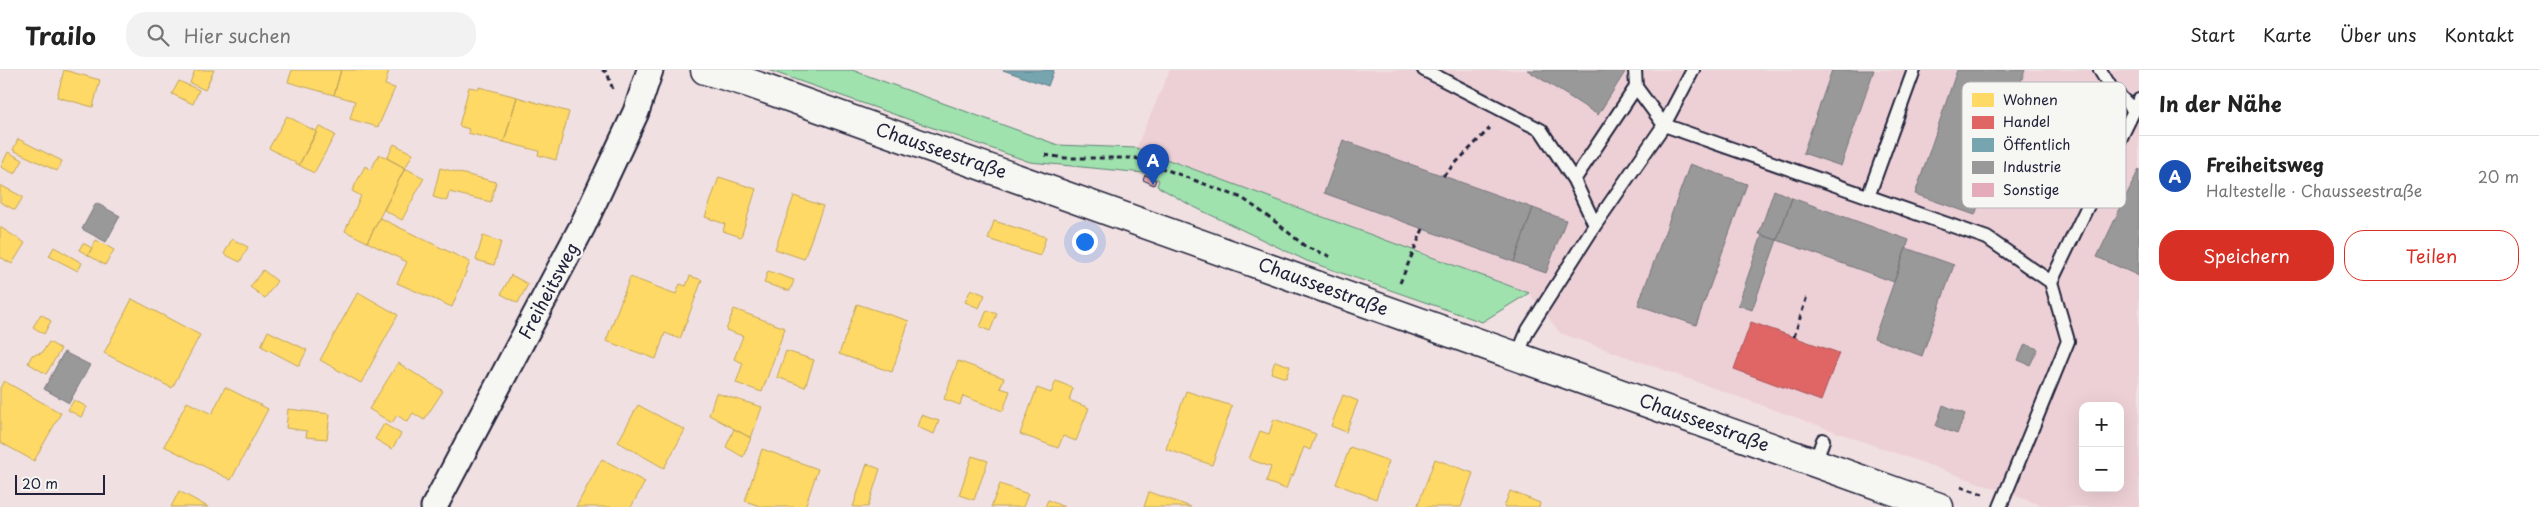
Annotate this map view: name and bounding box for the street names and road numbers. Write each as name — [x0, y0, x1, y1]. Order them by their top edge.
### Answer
street label: Chausseestraße — [872, 115, 1011, 185]
street label: Freiheitsweg — [511, 237, 585, 344]
street label: Chausseestraße — [1255, 250, 1392, 322]
street label: Chausseestraße — [1636, 386, 1773, 458]

